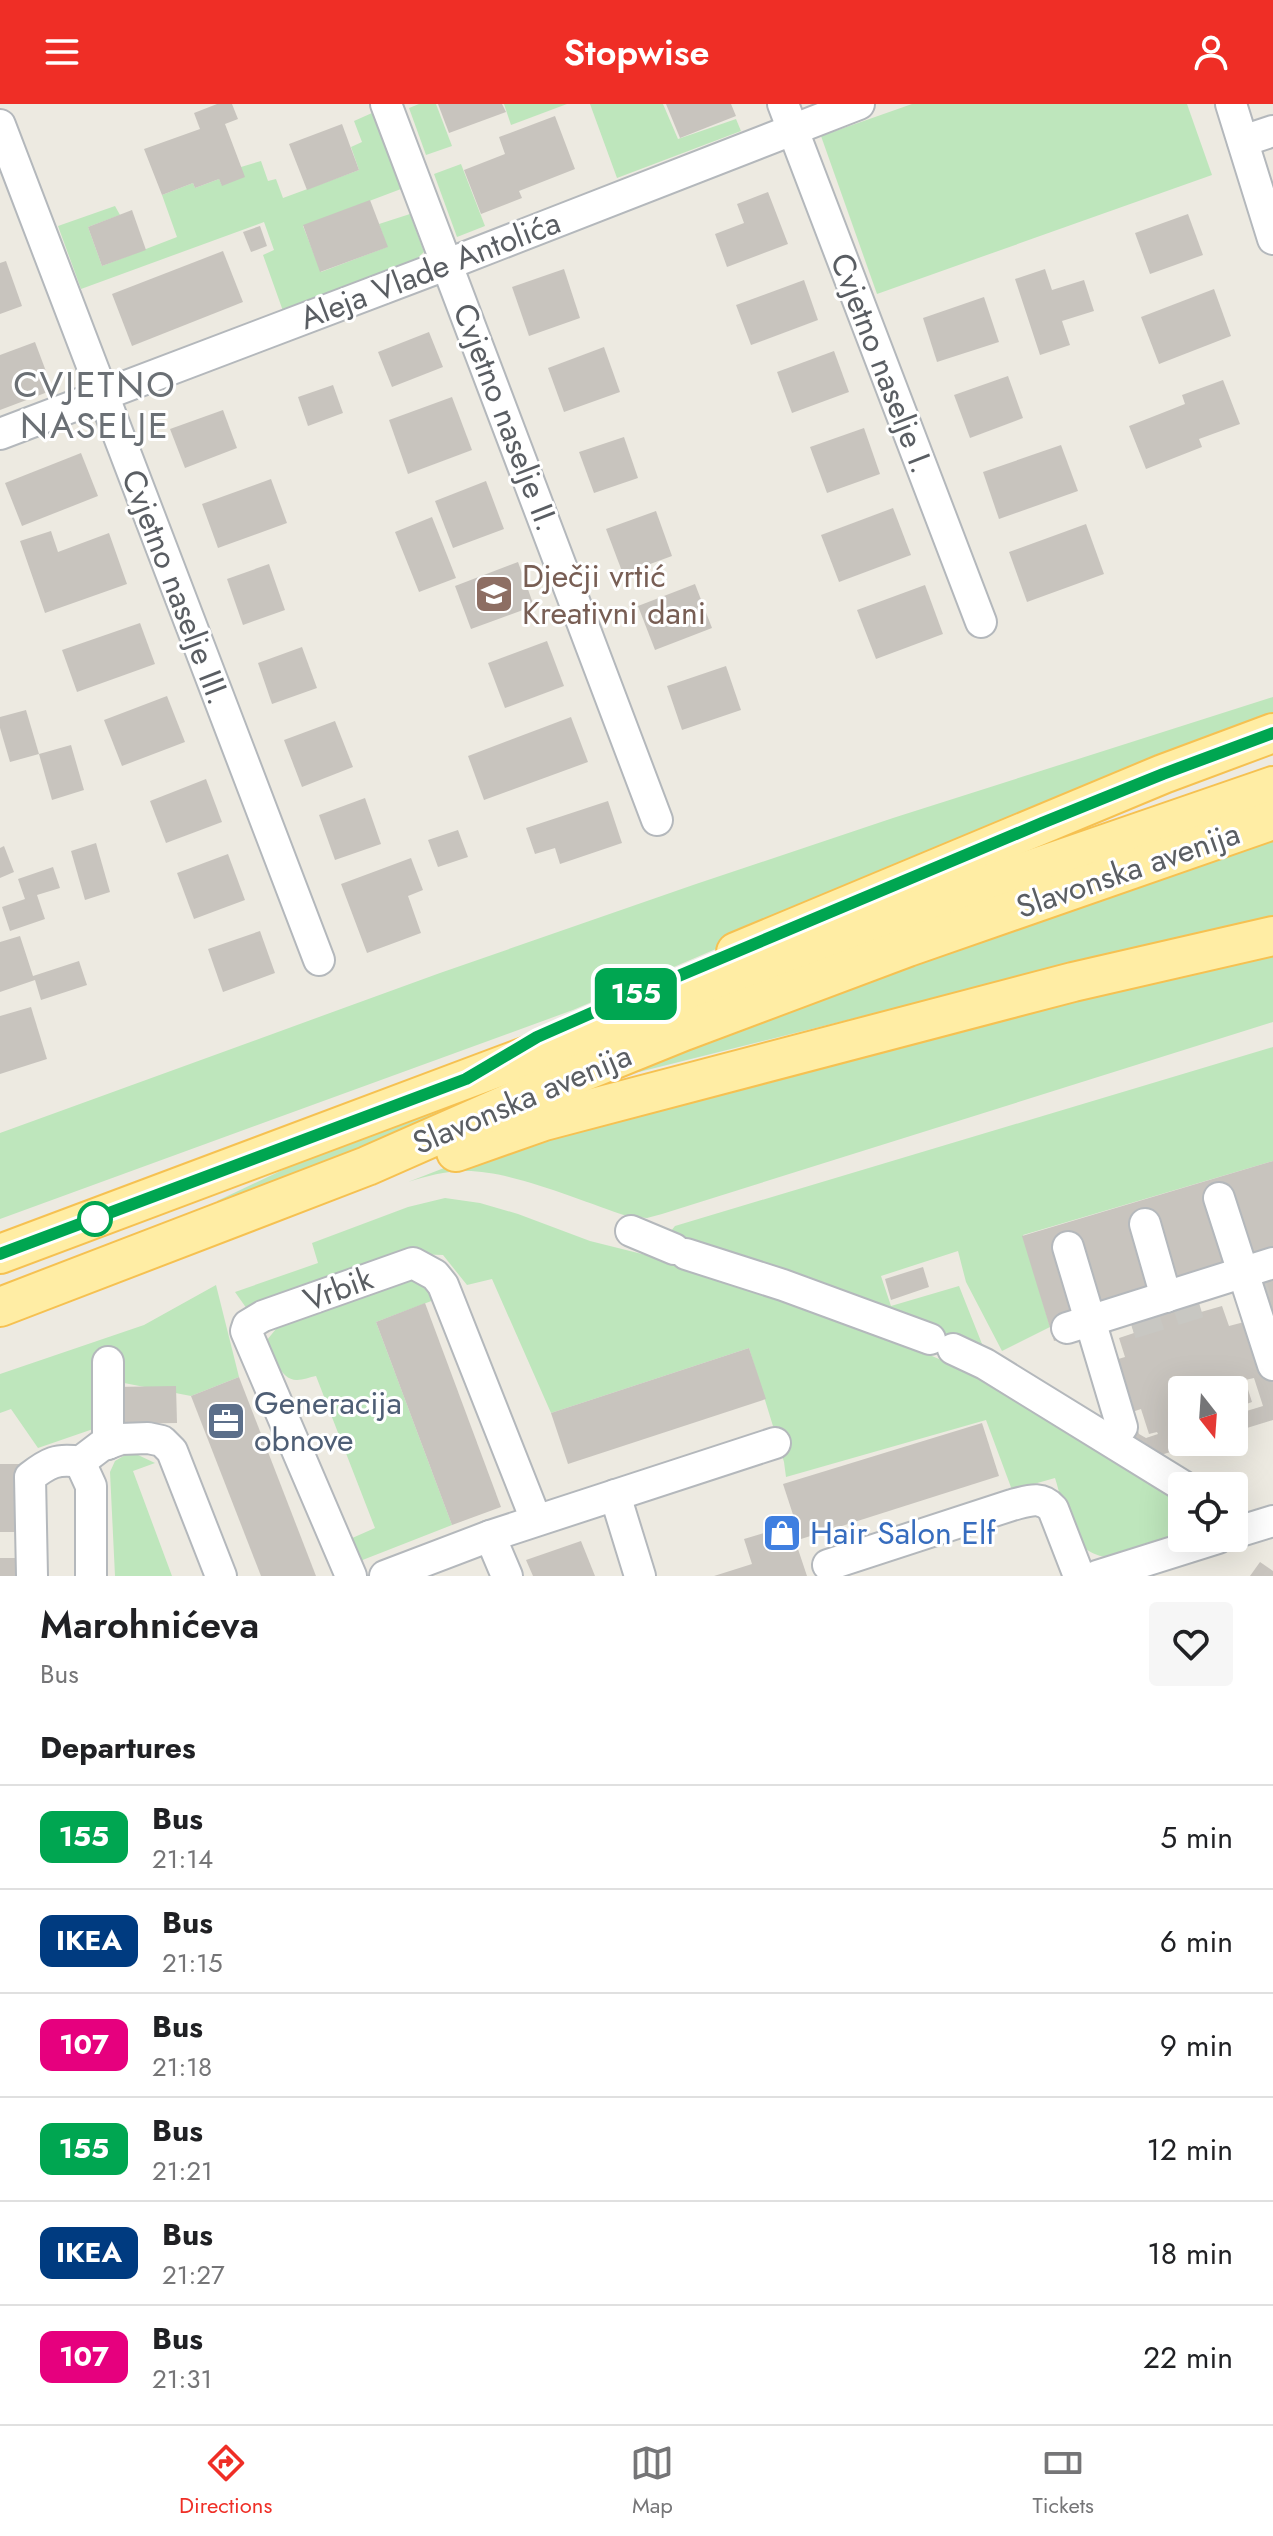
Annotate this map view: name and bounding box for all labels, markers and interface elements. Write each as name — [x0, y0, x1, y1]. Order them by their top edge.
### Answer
text: Stopwise — [563, 26, 710, 78]
icon: menu — [40, 30, 84, 74]
icon: person — [1189, 30, 1233, 74]
street label: Aleja Vlade Antolića — [293, 199, 567, 341]
street label: Cvjetno naselje I. — [819, 246, 945, 480]
street label: Cvjetno naselje II. — [441, 297, 571, 537]
district label: CVJETNO NASELJE — [13, 358, 177, 451]
street label: Cvjetno naselje III. — [110, 463, 242, 711]
place label: Dječji vrtić Kreativni dani — [522, 553, 706, 636]
school or university icon: Dječji vrtić Kreativni dani — [473, 573, 515, 615]
street label: Slavonska avenija — [1010, 810, 1246, 930]
line badge: 155 — [590, 968, 682, 1020]
text: 155 — [611, 973, 661, 1014]
street label: Slavonska avenija — [405, 1032, 639, 1166]
unlabelled marker — [78, 1202, 112, 1236]
street label: Vrbik — [297, 1255, 380, 1323]
north arrow — [1168, 1376, 1248, 1456]
map controls — [1168, 1376, 1248, 1552]
place label: Generacija obnove — [254, 1380, 402, 1463]
office icon: Generacija obnove — [205, 1400, 247, 1442]
button: locate — [1168, 1472, 1248, 1552]
place label: Hair Salon Elf — [810, 1510, 996, 1556]
shop icon: Hair Salon Elf — [761, 1512, 803, 1554]
text: Marohnićeva — [40, 1597, 259, 1652]
button: heart — [1149, 1602, 1233, 1686]
text: Bus — [40, 1655, 79, 1693]
text: Departures — [40, 1726, 196, 1769]
text: Bus — [152, 1797, 203, 1840]
text: 155 — [59, 1816, 109, 1857]
text: 5 min — [1160, 1816, 1233, 1859]
text: 21:14 — [152, 1840, 213, 1878]
text: Bus — [162, 1901, 213, 1944]
text: IKEA — [56, 1920, 122, 1961]
text: 6 min — [1160, 1920, 1233, 1963]
text: 21:15 — [162, 1944, 223, 1982]
text: Bus — [152, 2005, 203, 2048]
text: 107 — [59, 2024, 109, 2065]
text: 9 min — [1160, 2024, 1233, 2067]
text: 21:18 — [152, 2048, 212, 2086]
text: Bus — [152, 2109, 203, 2152]
text: 155 — [59, 2128, 109, 2169]
text: 12 min — [1146, 2128, 1233, 2171]
text: 21:21 — [152, 2152, 213, 2190]
text: Bus — [162, 2213, 213, 2256]
text: IKEA — [56, 2232, 122, 2273]
text: 18 min — [1147, 2232, 1233, 2275]
text: 21:27 — [162, 2256, 225, 2294]
text: Bus — [152, 2317, 203, 2360]
text: 107 — [59, 2336, 109, 2377]
text: 22 min — [1143, 2336, 1233, 2379]
text: 21:31 — [152, 2360, 212, 2398]
tab: Directions — [179, 2441, 272, 2521]
tab: Map — [630, 2441, 674, 2521]
tab: Tickets — [1033, 2441, 1094, 2521]

